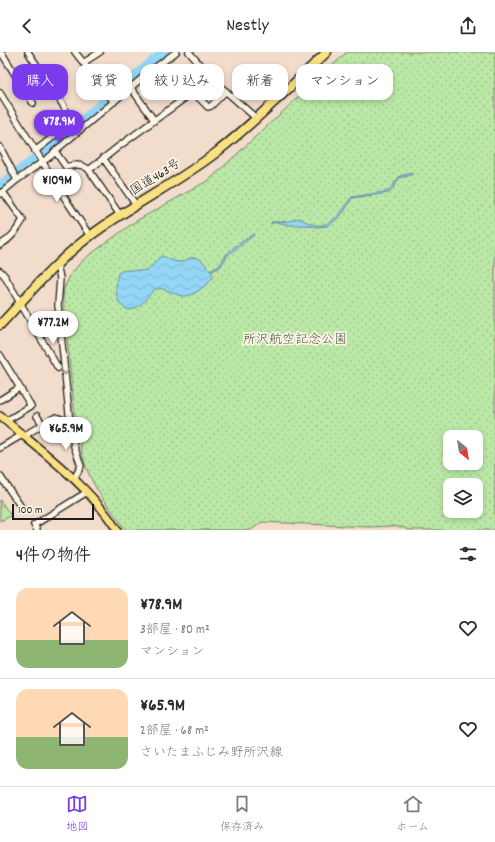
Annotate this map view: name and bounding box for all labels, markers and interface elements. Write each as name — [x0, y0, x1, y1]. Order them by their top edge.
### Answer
text: Nestly — [226, 14, 269, 39]
icon: back — [16, 15, 38, 37]
icon: share — [457, 15, 479, 37]
chip: 購入 — [12, 64, 68, 100]
chip: 賃貸 — [76, 64, 132, 100]
chip: 絞り込み — [140, 64, 224, 100]
chip: 新着 — [232, 64, 288, 100]
chip: マンション — [296, 64, 393, 100]
pin: ¥78.9M — [26, 110, 92, 144]
text: ¥78.9M — [43, 113, 75, 132]
street label: 国道463号 — [127, 155, 185, 201]
pin: ¥109M — [29, 169, 85, 203]
text: ¥109M — [42, 172, 72, 191]
pin: ¥77.2M — [20, 311, 86, 345]
text: ¥77.2M — [37, 314, 69, 333]
park label: 所沢航空記念公園 — [243, 331, 347, 350]
one-way arrow — [60, 369, 69, 375]
pin: ¥65.9M — [33, 417, 99, 451]
text: ¥65.9M — [49, 420, 83, 439]
north arrow — [443, 430, 483, 470]
map controls — [443, 430, 483, 518]
button: layers — [443, 478, 483, 518]
scale bar — [12, 502, 94, 521]
text: 100 m — [18, 503, 42, 519]
icon: filters — [457, 543, 479, 565]
text: 4件の物件 — [16, 545, 91, 569]
text: ¥78.9M — [140, 594, 182, 618]
icon: home — [48, 604, 96, 652]
icon: heart — [457, 617, 479, 639]
text: 3部屋 · 80 m² — [140, 621, 210, 640]
text: マンション — [140, 643, 204, 662]
text: ¥65.9M — [140, 695, 185, 719]
icon: home — [48, 705, 96, 753]
icon: heart — [457, 718, 479, 740]
text: 2部屋 · 68 m² — [140, 722, 209, 741]
text: さいたまふじみ野所沢線 — [140, 744, 282, 763]
tab: 地図 — [66, 793, 88, 836]
tab: 保存済み — [220, 793, 264, 836]
tab: ホーム — [396, 793, 429, 836]

